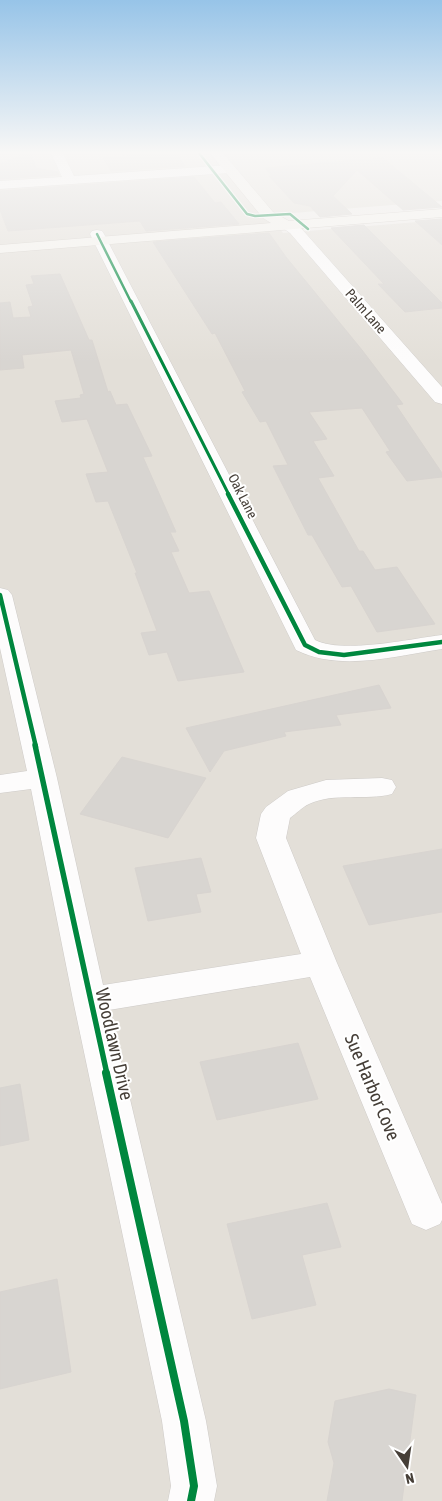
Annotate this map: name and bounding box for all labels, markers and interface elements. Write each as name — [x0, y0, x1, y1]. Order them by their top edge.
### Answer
street label: Palm Lane — [342, 285, 390, 337]
street label: Oak Lane — [225, 471, 261, 521]
street label: Woodlawn Drive — [91, 986, 139, 1102]
street label: Sue Harbor Cove — [341, 1030, 405, 1144]
north arrow — [382, 1441, 432, 1491]
text: N — [404, 1470, 416, 1487]

